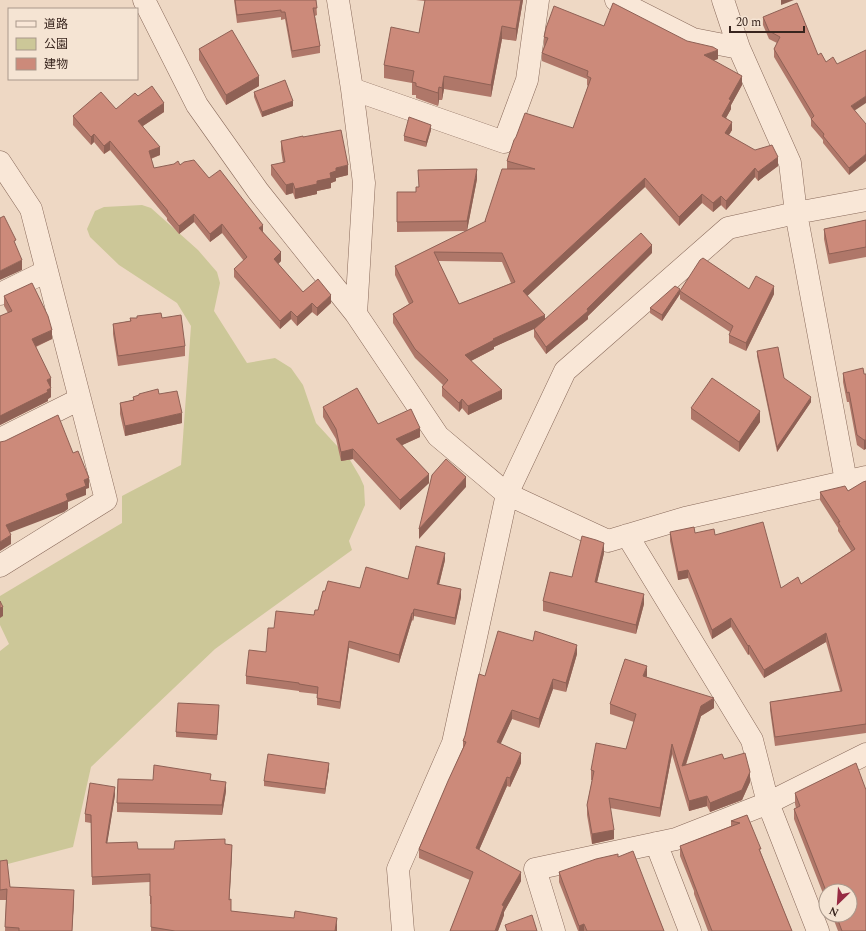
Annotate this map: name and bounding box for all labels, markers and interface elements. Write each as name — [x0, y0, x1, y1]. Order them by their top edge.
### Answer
legend — [8, 8, 138, 80]
scale bar — [730, 8, 804, 34]
text: 20 m — [736, 13, 761, 32]
text: 道路 — [44, 15, 68, 34]
text: 公園 — [44, 35, 68, 54]
text: 建物 — [44, 55, 68, 74]
north arrow — [818, 883, 858, 923]
text: N — [826, 902, 842, 921]

